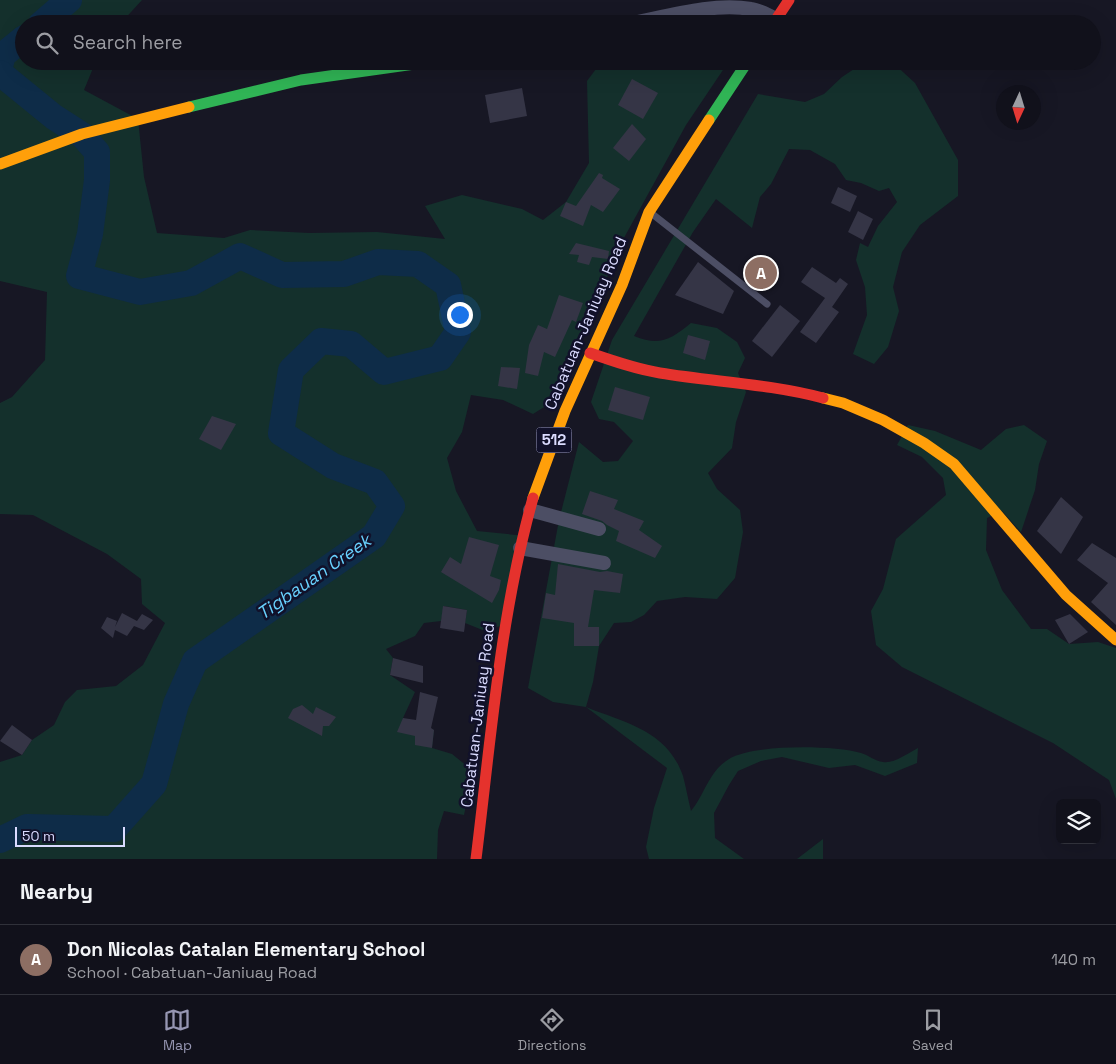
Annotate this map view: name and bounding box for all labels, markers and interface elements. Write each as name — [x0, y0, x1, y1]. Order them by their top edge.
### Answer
search box — [15, 15, 1101, 70]
icon: search — [33, 29, 61, 57]
text: Search here — [73, 30, 183, 55]
north arrow — [996, 85, 1041, 130]
street label: Cabatuan-Janiuay Road — [539, 234, 631, 413]
pin: A — [745, 254, 777, 292]
your location — [447, 302, 473, 328]
road number: 512 — [536, 428, 572, 452]
water label: Tigbauan Creek — [252, 527, 377, 624]
street label: Cabatuan-Janiuay Road — [456, 622, 499, 809]
map controls — [1056, 799, 1101, 844]
button: layers — [1056, 799, 1101, 844]
scale bar — [15, 824, 125, 847]
text: 50 m — [22, 827, 55, 845]
text: Nearby — [20, 878, 93, 905]
text: Don Nicolas Catalan Elementary School — [67, 937, 425, 962]
text: A — [31, 949, 41, 970]
text: 140 m — [1051, 949, 1096, 970]
text: School · Cabatuan-Janiuay Road — [67, 962, 317, 983]
tab: Map — [163, 1006, 192, 1054]
tab: Directions — [518, 1006, 586, 1054]
tab: Saved — [912, 1006, 953, 1054]

